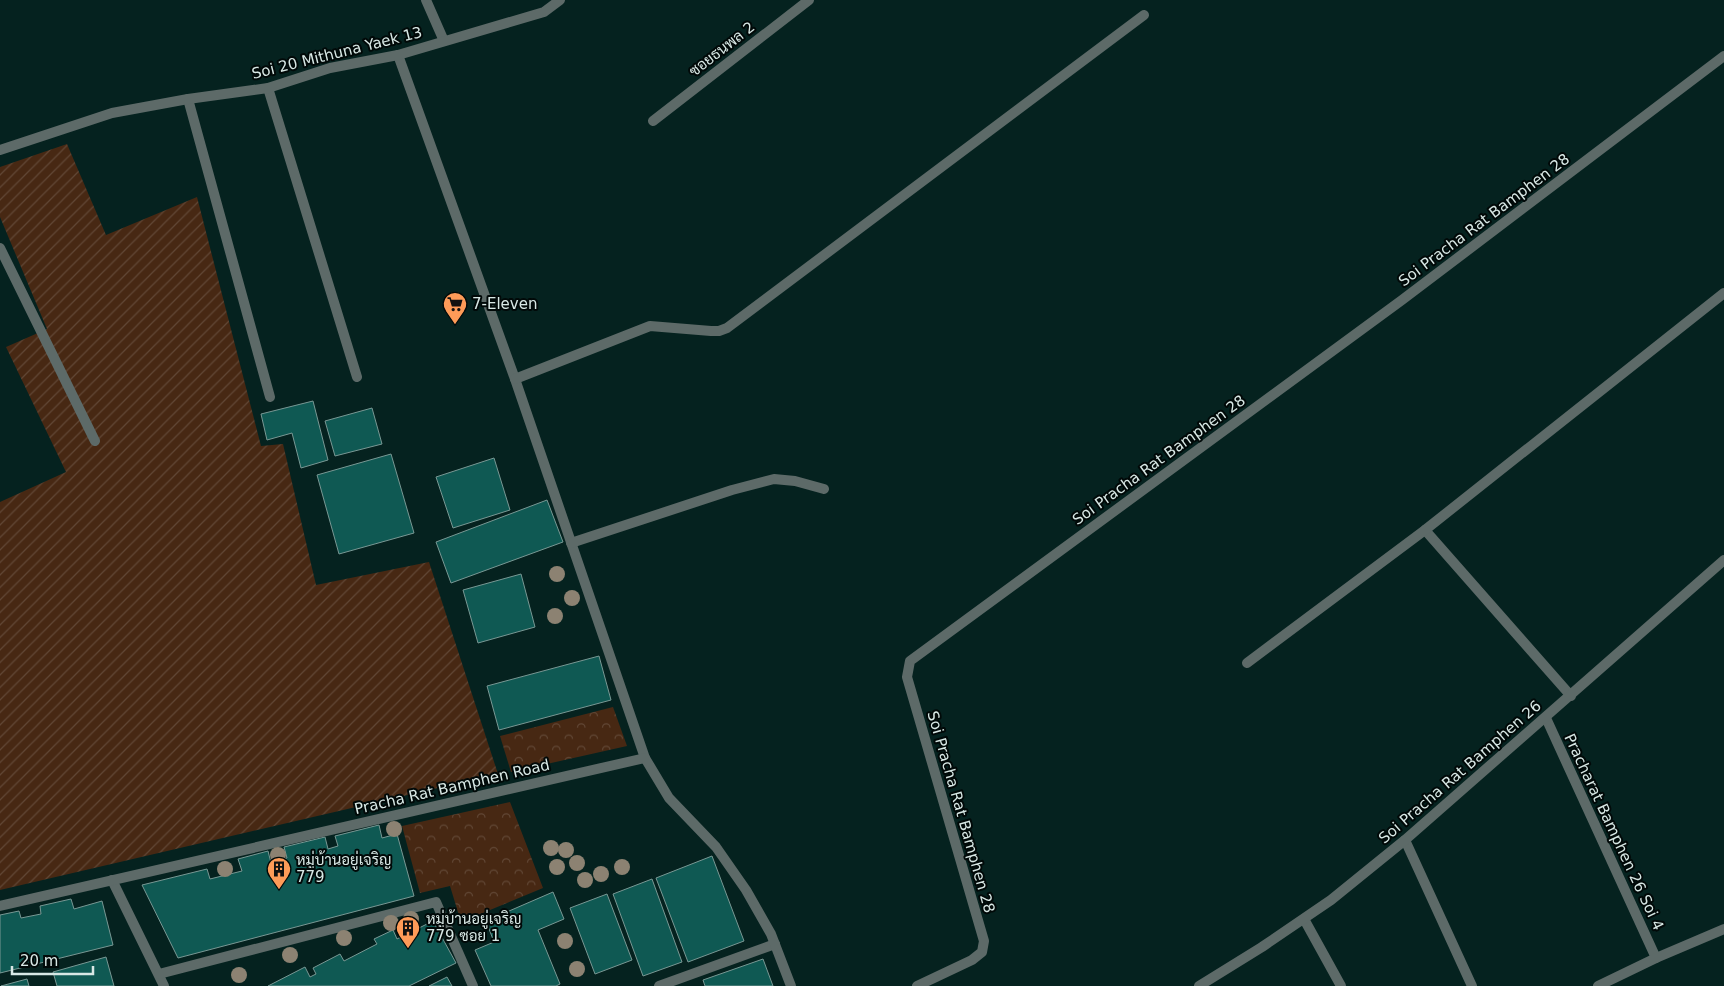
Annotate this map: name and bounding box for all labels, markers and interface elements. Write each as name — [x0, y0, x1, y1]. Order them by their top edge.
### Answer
street label: ซอยธนพล 2 — [686, 18, 758, 80]
street label: Soi 20 Mithuna Yaek 13 — [250, 23, 424, 83]
street label: Soi Pracha Rat Bamphen 28 — [1395, 150, 1573, 290]
supermarket icon: 7-Eleven — [442, 291, 468, 325]
place label: 7-Eleven — [472, 295, 537, 313]
street label: Soi Pracha Rat Bamphen 28 — [1069, 391, 1249, 529]
street label: Soi Pracha Rat Bamphen 26 — [1375, 697, 1545, 847]
street label: Soi Pracha Rat Bamphen 28 — [924, 709, 998, 915]
street label: Pracharat Bamphen 26 Soi 4 — [1560, 731, 1668, 933]
street label: Pracha Rat Bamphen Road — [353, 756, 551, 818]
place label: หมู่บ้านอยู่เจริญ 779 — [296, 850, 391, 886]
building icon: หมู่บ้านอยู่เจริญ 779 — [266, 856, 292, 890]
place label: หมู่บ้านอยู่เจริญ 779 ซอย 1 — [426, 909, 521, 945]
building icon: หมู่บ้านอยู่เจริญ 779 ซอย 1 — [395, 915, 421, 949]
scale bar — [12, 944, 94, 976]
text: 20 m — [20, 952, 58, 970]

